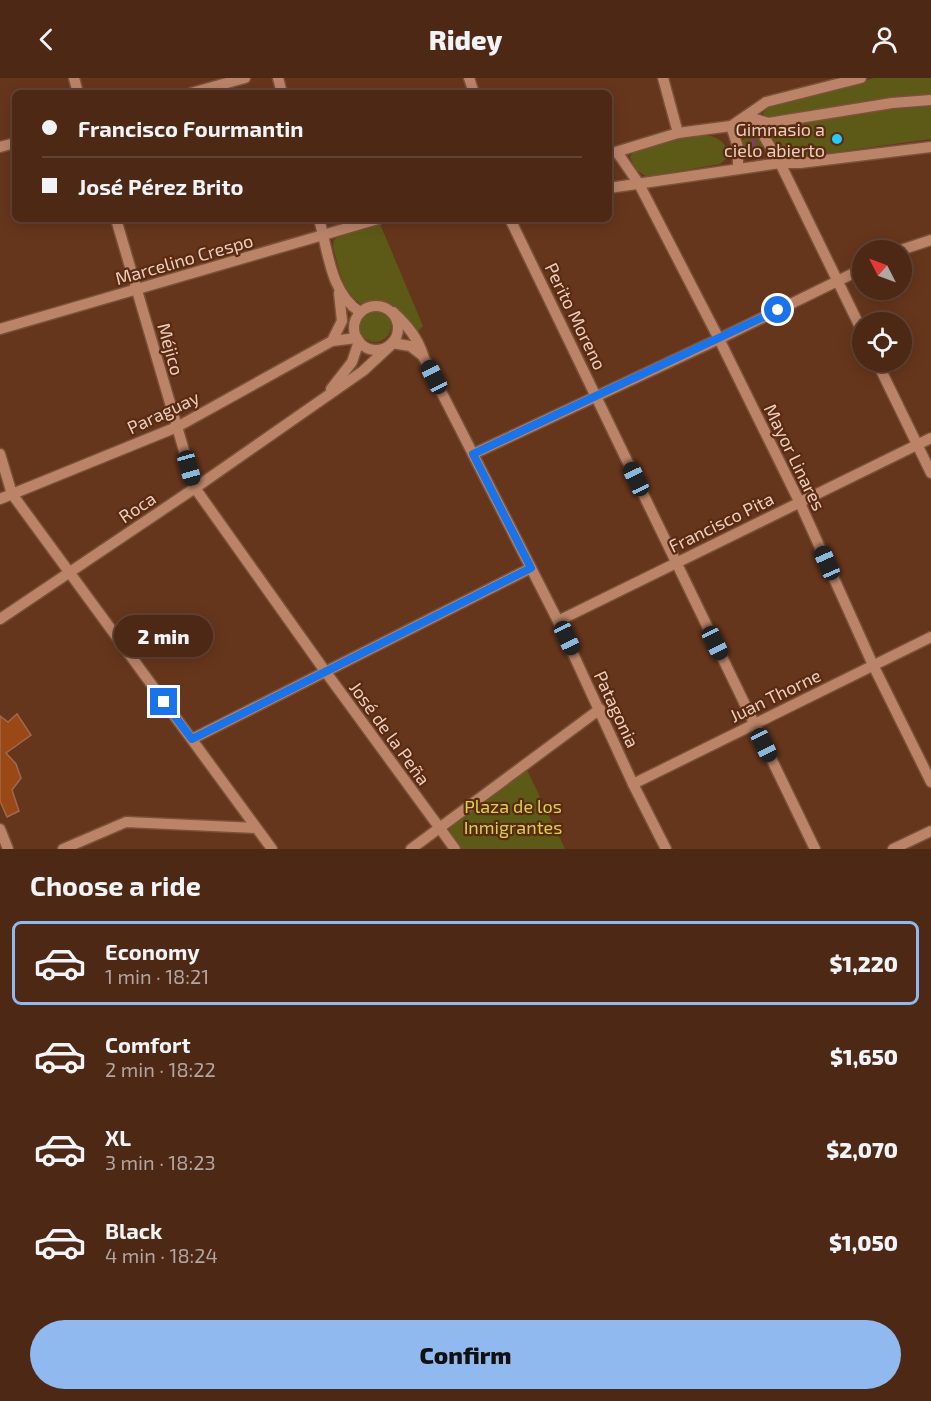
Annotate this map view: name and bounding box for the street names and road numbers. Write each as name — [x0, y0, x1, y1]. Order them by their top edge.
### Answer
street label: Marcelino Crespo — [113, 229, 255, 289]
street label: Perito Moreno — [541, 259, 611, 373]
street label: Méjico — [153, 320, 189, 378]
street label: Paraguay — [123, 386, 203, 438]
street label: Mayor Linares — [760, 400, 830, 514]
street label: Roca — [114, 487, 160, 527]
street label: Francisco Pita — [665, 487, 777, 557]
street label: Juan Thorne — [726, 663, 824, 727]
street label: Patagonia — [590, 667, 644, 751]
street label: José de la Peña — [345, 677, 435, 789]

